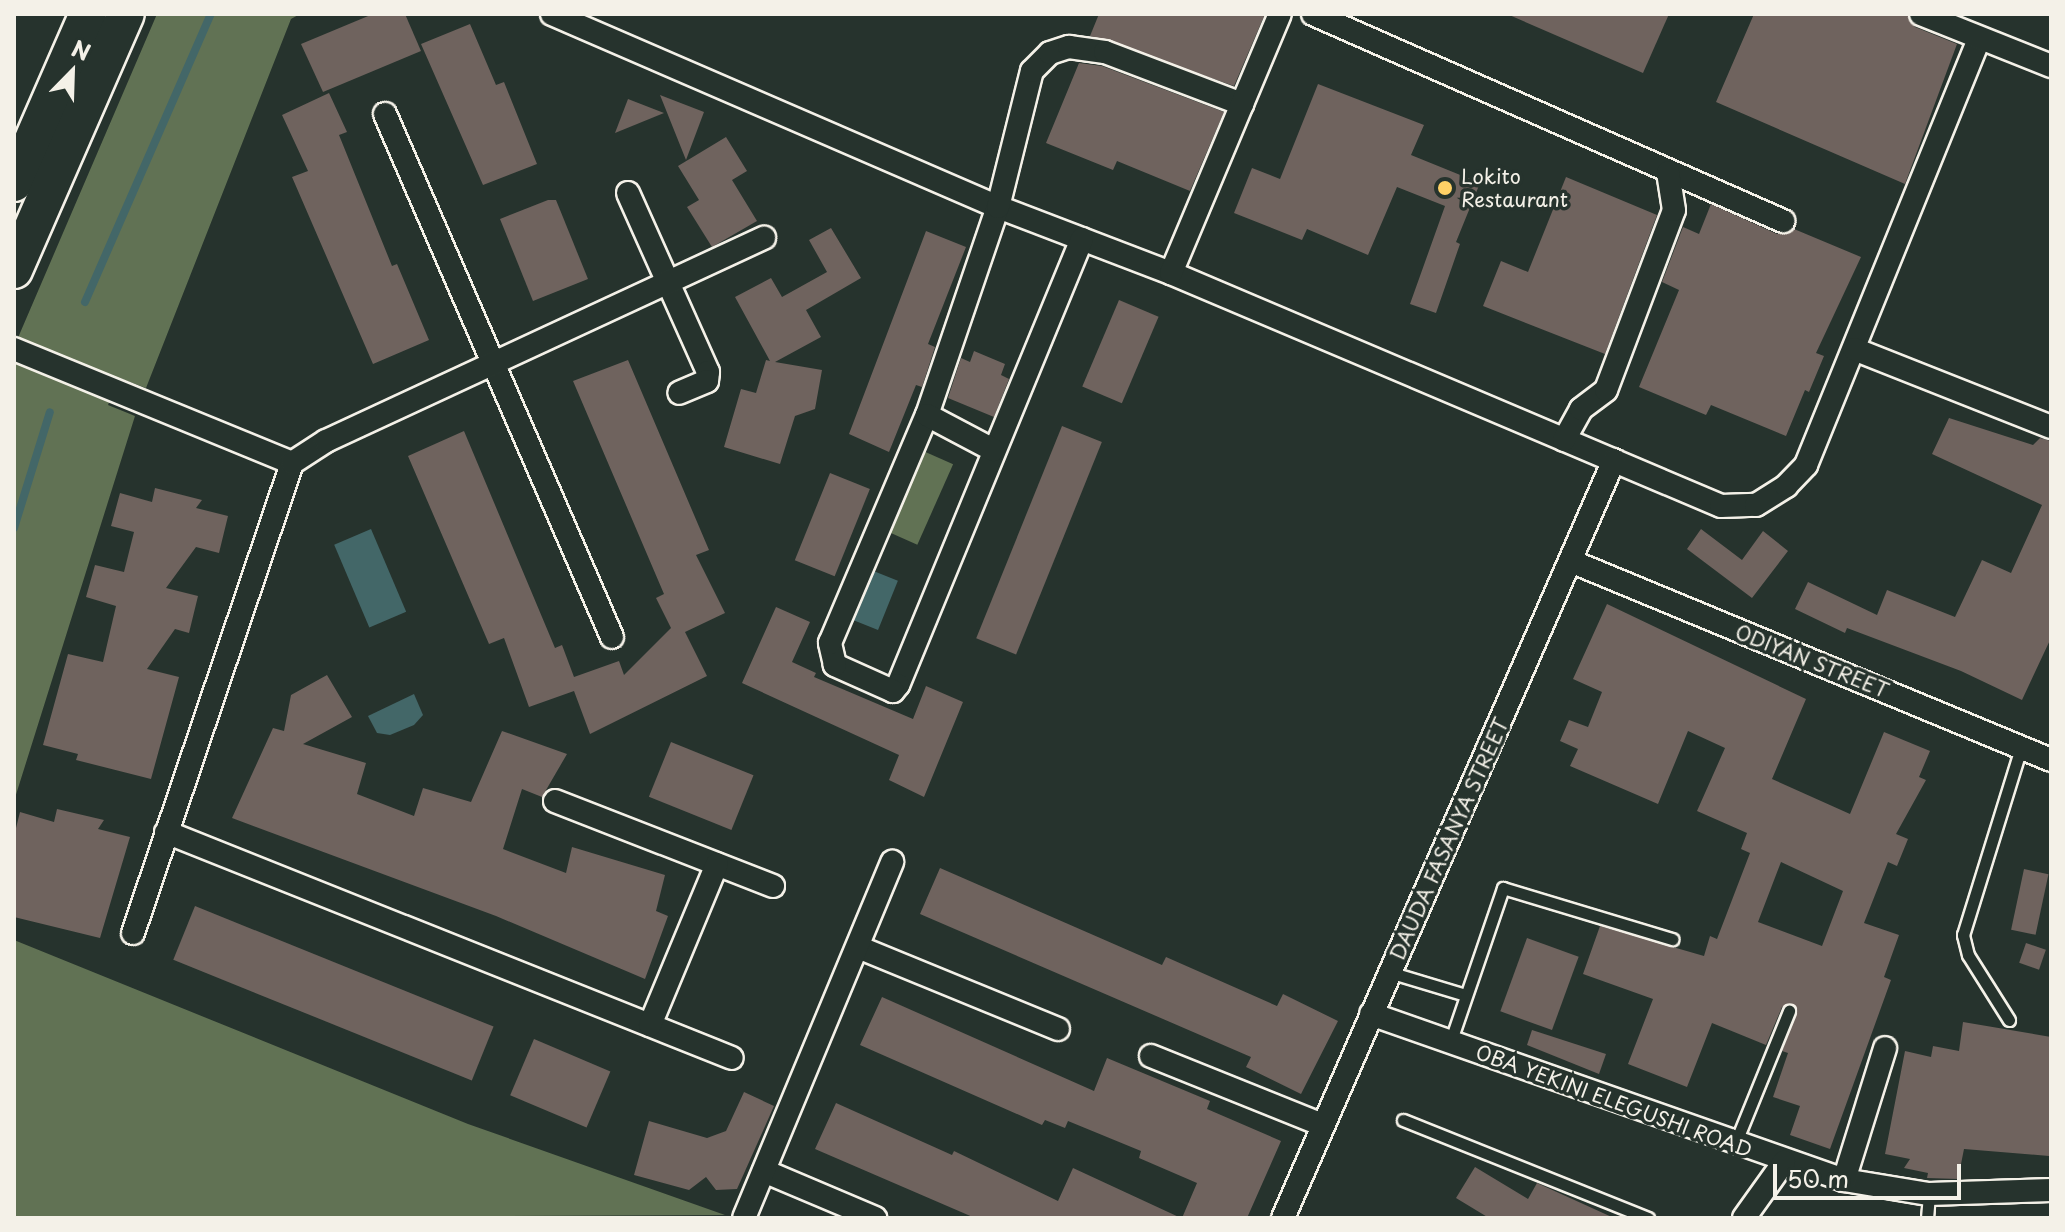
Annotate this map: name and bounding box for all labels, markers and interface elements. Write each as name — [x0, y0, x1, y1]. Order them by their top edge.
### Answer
text: N — [67, 31, 96, 68]
north arrow — [32, 32, 112, 112]
place label: Lokito Restaurant — [1461, 164, 1568, 211]
marker: Lokito Restaurant — [1436, 179, 1454, 197]
street label: ODIYAN STREET — [1731, 619, 1893, 703]
street label: DAUDA FASANYA STREET — [1384, 714, 1514, 964]
street label: OBA YEKINI ELEGUSHI ROAD — [1472, 1040, 1756, 1162]
scale bar — [1777, 1148, 1965, 1198]
text: 50 m — [1787, 1160, 1849, 1196]

